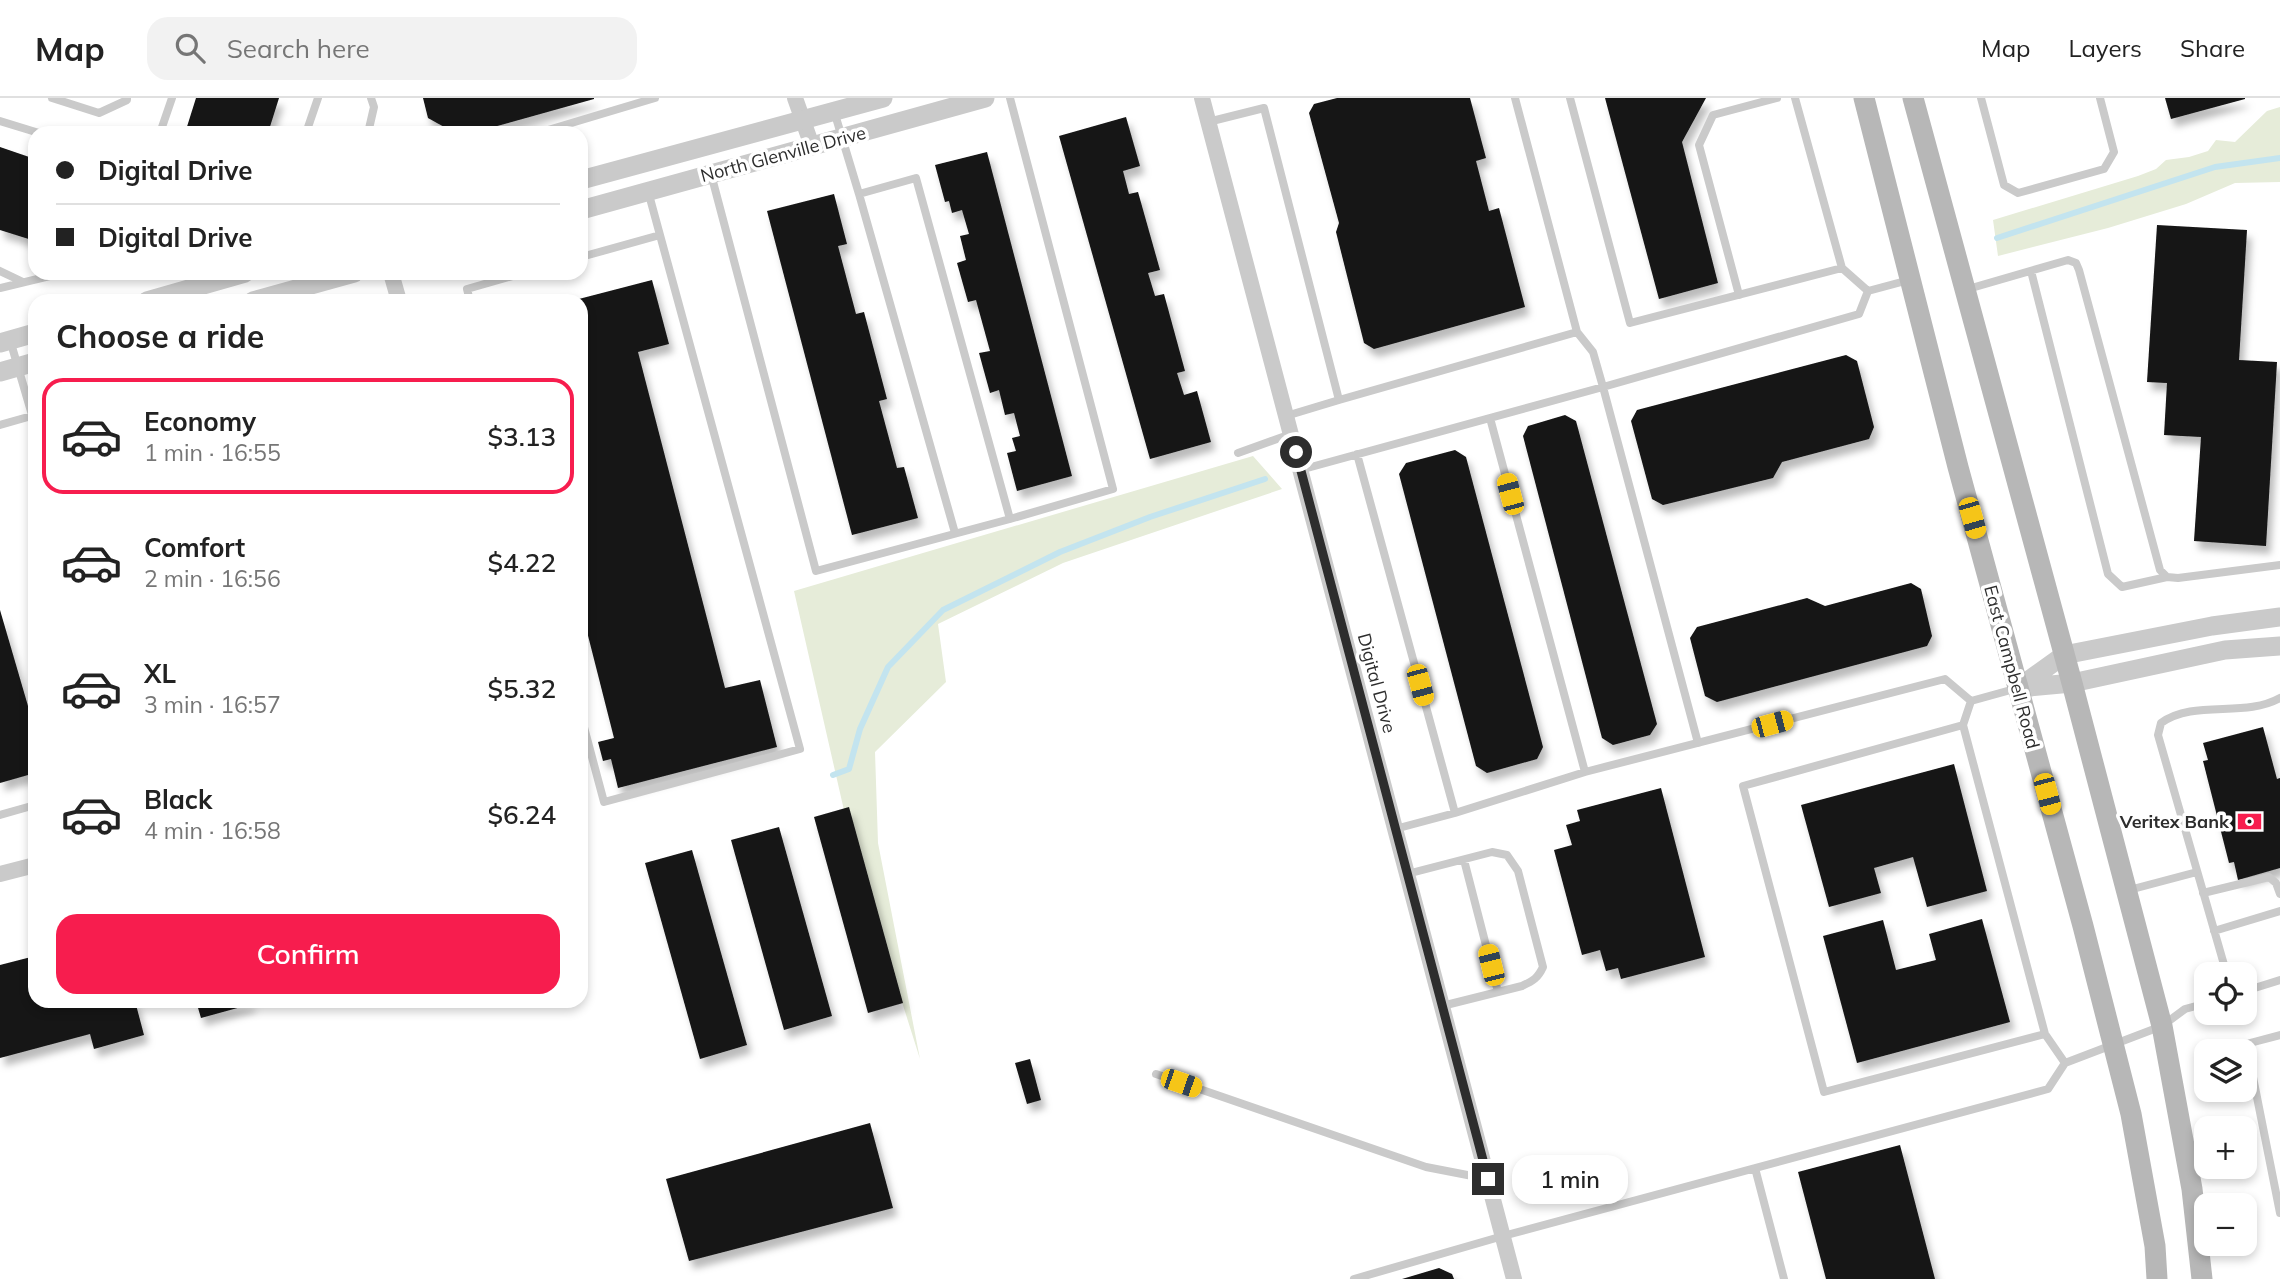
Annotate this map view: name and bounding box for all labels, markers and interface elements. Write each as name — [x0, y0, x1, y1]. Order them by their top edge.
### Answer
search box — [147, 17, 637, 80]
text: Map — [35, 28, 105, 69]
icon: search — [171, 29, 209, 67]
text: Search here — [227, 32, 370, 65]
text: Map — [1981, 33, 2030, 63]
text: Layers — [2068, 33, 2142, 63]
text: Share — [2180, 33, 2245, 63]
street label: North Glenville Drive — [698, 121, 868, 187]
text: Digital Drive — [98, 154, 252, 187]
text: Digital Drive — [98, 221, 252, 254]
text: Choose a ride — [56, 316, 264, 356]
icon: car — [60, 405, 123, 468]
text: Economy — [144, 405, 256, 438]
text: $3.13 — [487, 420, 556, 453]
route start — [1280, 436, 1312, 468]
text: 1 min · 16:55 — [144, 438, 281, 467]
car — [1495, 471, 1526, 517]
car — [1957, 495, 1988, 541]
icon: car — [60, 531, 123, 594]
text: Comfort — [144, 531, 245, 564]
text: $4.22 — [487, 546, 556, 579]
text: 2 min · 16:56 — [144, 564, 281, 593]
street label: East Campbell Road — [1979, 583, 2045, 751]
street label: Digital Drive — [1353, 631, 1401, 735]
icon: car — [60, 657, 123, 720]
text: XL — [144, 657, 176, 690]
car — [1405, 662, 1436, 708]
text: $5.32 — [487, 672, 556, 705]
text: 3 min · 16:57 — [144, 690, 281, 719]
car — [1749, 708, 1796, 740]
car — [2032, 771, 2063, 817]
icon: car — [60, 783, 123, 846]
text: Black — [144, 783, 212, 816]
text: $6.24 — [487, 798, 556, 831]
bank icon: Veritex Bank — [2235, 807, 2263, 835]
place label: Veritex Bank — [2119, 810, 2230, 833]
text: 4 min · 16:58 — [144, 816, 281, 845]
button: Confirm — [56, 914, 560, 994]
car — [1476, 942, 1507, 988]
map controls — [2194, 962, 2257, 1256]
button: locate — [2194, 962, 2257, 1025]
button: layers — [2194, 1039, 2257, 1102]
car — [1158, 1066, 1205, 1100]
button: + — [2194, 1116, 2257, 1179]
callout: 1 min — [1512, 1154, 1628, 1204]
route end — [1472, 1163, 1504, 1195]
text: 1 min — [1540, 1165, 1600, 1194]
button: − — [2194, 1193, 2257, 1256]

